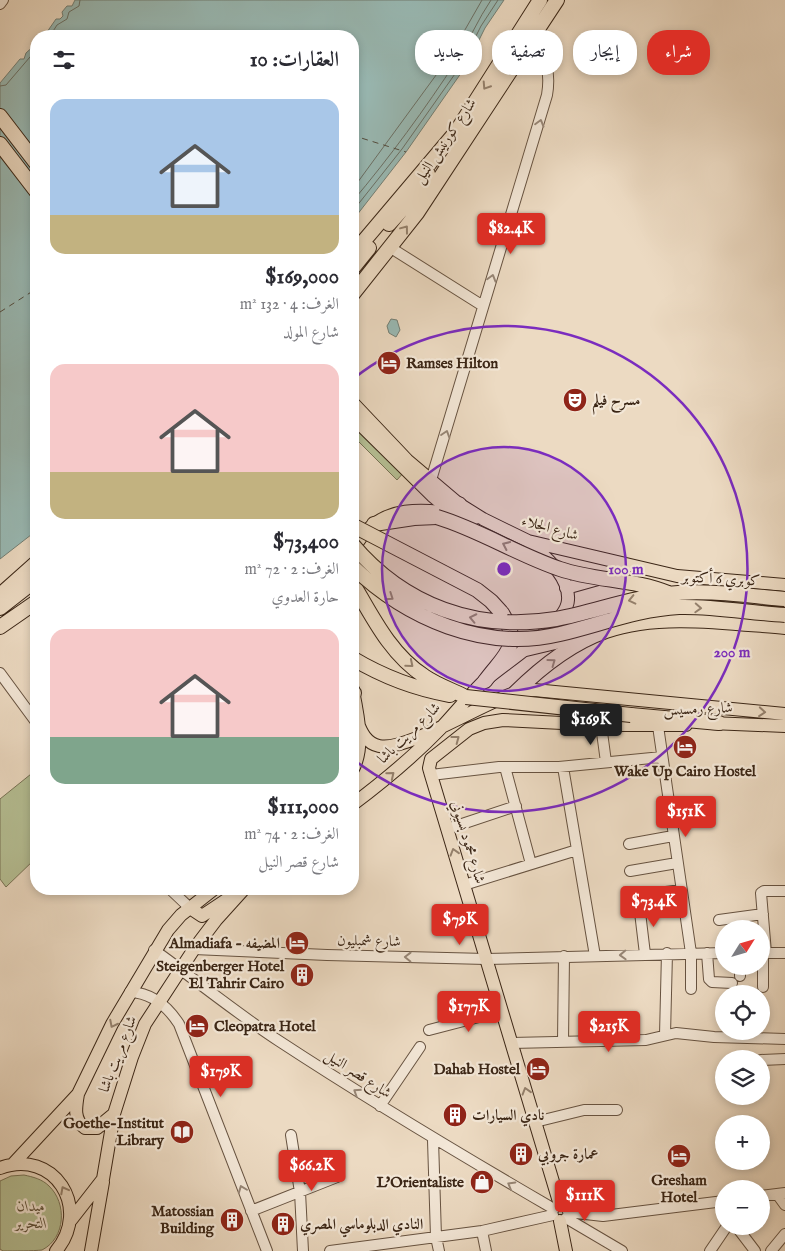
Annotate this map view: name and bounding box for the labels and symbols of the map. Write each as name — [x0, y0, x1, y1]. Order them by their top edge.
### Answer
one-way arrow — [483, 80, 492, 89]
street label: شارع كورنيش النيل — [409, 95, 483, 189]
one-way arrow — [535, 119, 545, 127]
pin: $82.4K — [470, 212, 552, 255]
one-way arrow — [399, 226, 407, 235]
one-way arrow — [486, 274, 496, 282]
hotel icon: Ramses Hilton — [376, 350, 402, 376]
place label: Ramses Hilton — [406, 354, 498, 373]
theatre icon: مسرح فيلم — [562, 387, 588, 413]
place label: مسرح فيلم — [592, 391, 641, 415]
one-way arrow — [440, 430, 450, 438]
street label: شارع الجلاء — [519, 511, 581, 548]
one-way arrow — [502, 540, 511, 551]
centre of rings — [495, 560, 513, 578]
text: 100 m — [608, 560, 644, 579]
street label: كوبري 6 أكتوبر — [679, 565, 761, 593]
one-way arrow — [384, 591, 394, 600]
one-way arrow — [628, 594, 637, 605]
one-way arrow — [694, 603, 702, 614]
one-way arrow — [468, 613, 477, 624]
text: 200 m — [714, 643, 751, 662]
one-way arrow — [404, 659, 413, 668]
one-way arrow — [546, 659, 556, 668]
street label: شارع مريت باشا — [373, 698, 447, 770]
street label: شارع رمسيس — [663, 698, 733, 723]
pin: $169K — [556, 704, 626, 746]
one-way arrow — [758, 706, 766, 717]
hotel icon: Wake Up Cairo Hostel — [672, 734, 698, 760]
one-way arrow — [450, 736, 459, 744]
place label: Wake Up Cairo Hostel — [613, 762, 757, 781]
one-way arrow — [385, 772, 394, 780]
pin: $151K — [651, 796, 721, 838]
street label: شارع محمود بسيوني — [443, 798, 490, 887]
one-way arrow — [450, 848, 460, 857]
pin: $73.4K — [613, 886, 695, 928]
pin: $79K — [430, 904, 490, 946]
north arrow — [715, 920, 770, 975]
hotel icon: Almadiafa - المضيفه — [284, 930, 310, 956]
street label: شارع شمبليون — [337, 931, 401, 954]
place label: Almadiafa - المضيفه — [168, 934, 280, 953]
one-way arrow — [618, 949, 626, 960]
one-way arrow — [403, 952, 411, 962]
place label: Steigenberger Hotel El Tahrir Cairo — [156, 957, 285, 993]
building icon: Steigenberger Hotel El Tahrir Cairo — [289, 962, 315, 988]
pin: $177K — [434, 990, 504, 1033]
pin: $215K — [574, 1010, 644, 1053]
street label: شارع مريت باشا — [95, 1013, 144, 1096]
hotel icon: Cleopatra Hotel — [184, 1013, 210, 1039]
place label: Cleopatra Hotel — [214, 1017, 317, 1036]
one-way arrow — [109, 1018, 119, 1027]
street label: شارع قصر النيل — [319, 1045, 395, 1105]
pin: $179K — [186, 1056, 256, 1098]
hotel icon: Dahab Hostel — [525, 1056, 551, 1082]
place label: Dahab Hostel — [434, 1060, 521, 1079]
one-way arrow — [354, 1088, 363, 1098]
one-way arrow — [521, 1088, 531, 1096]
building icon: نادي السيارات — [442, 1102, 468, 1128]
place label: نادي السيارات — [472, 1106, 545, 1127]
place label: Goethe-Institut Library — [63, 1114, 165, 1150]
library icon: Goethe-Institut Library — [169, 1119, 195, 1145]
building icon: عمارة جروبي — [508, 1141, 534, 1167]
hotel icon: Gresham Hotel — [666, 1143, 692, 1169]
place label: عمارة جروبي — [537, 1145, 598, 1166]
pin: $66.2K — [271, 1150, 353, 1192]
shop icon: L'Orientaliste — [469, 1169, 495, 1195]
place label: Gresham Hotel — [651, 1171, 707, 1207]
place label: L'Orientaliste — [376, 1173, 464, 1192]
pin: $111K — [550, 1180, 620, 1222]
one-way arrow — [508, 1181, 517, 1191]
one-way arrow — [238, 1186, 248, 1194]
one-way arrow — [60, 1187, 70, 1196]
park label: ميدان التحرير — [14, 1197, 47, 1233]
place label: Matossian Building — [151, 1202, 215, 1238]
building icon: Matossian Building — [219, 1207, 245, 1233]
building icon: النادي الدبلوماسي المصري — [270, 1211, 296, 1237]
place label: النادي الدبلوماسي المصري — [300, 1215, 423, 1238]

